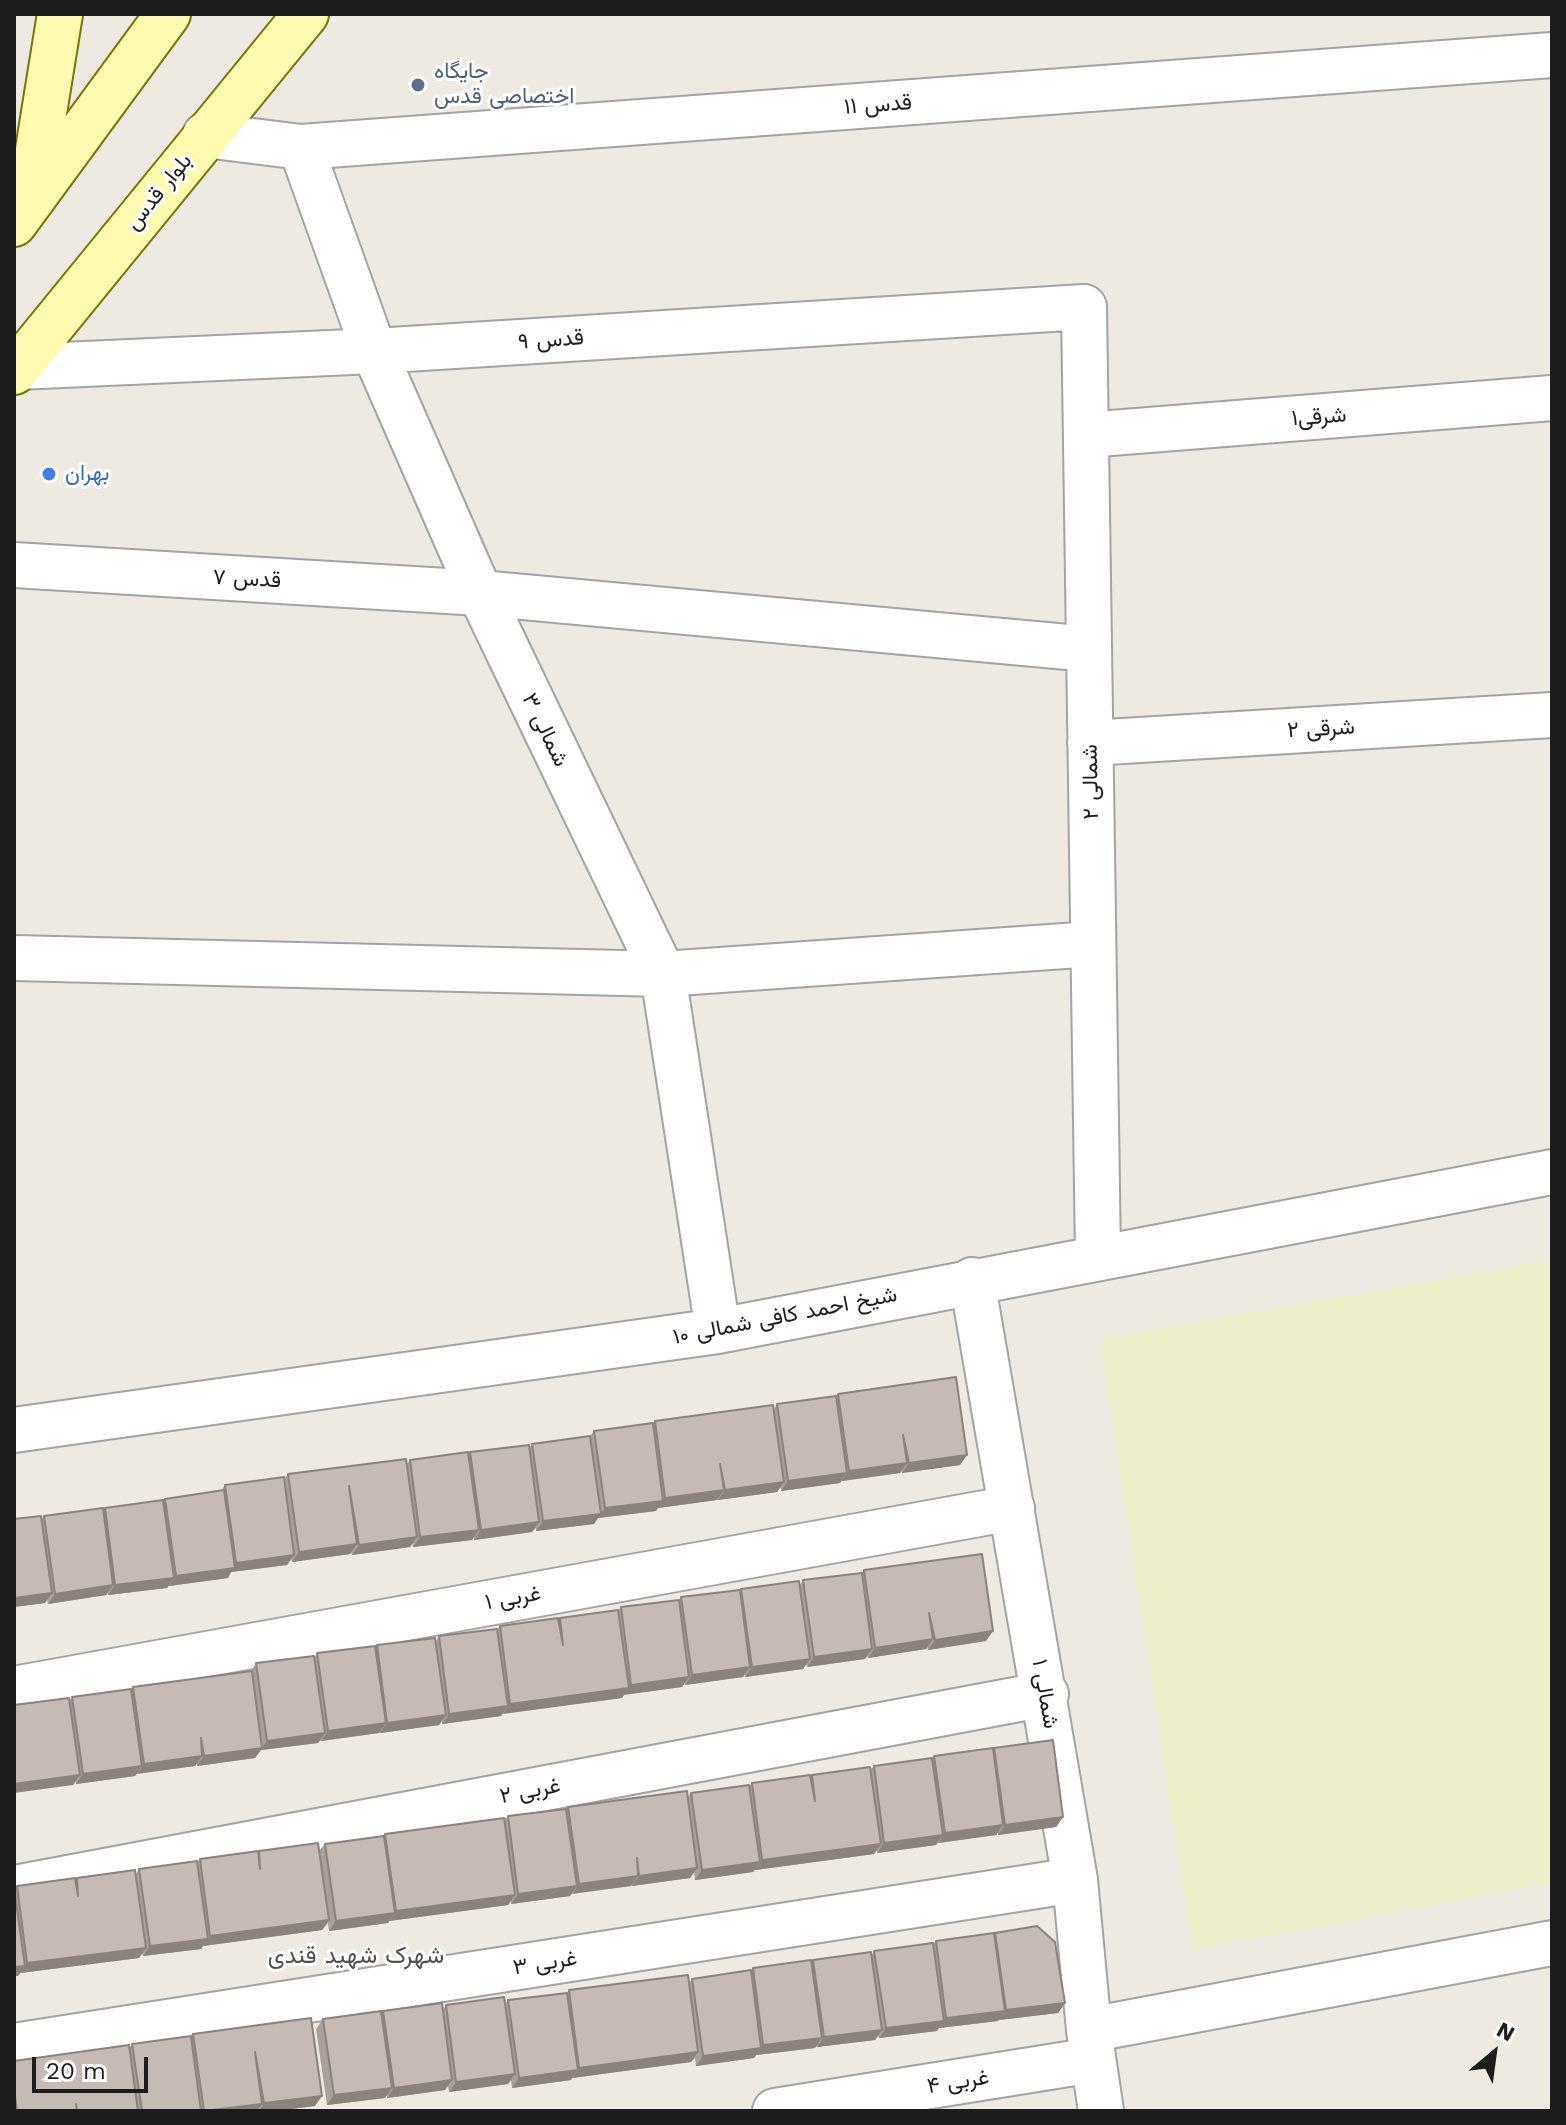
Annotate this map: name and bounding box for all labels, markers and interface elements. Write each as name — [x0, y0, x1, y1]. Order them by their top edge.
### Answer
place label: جایگاه اختصاصی قدس — [434, 59, 574, 110]
marker: جایگاه اختصاصی قدس — [409, 76, 427, 94]
street label: قدس ۱۱ — [843, 89, 913, 121]
street label: بلوار قدس — [120, 148, 198, 236]
street label: قدس ۹ — [517, 325, 585, 355]
street label: شرقی۱ — [1291, 402, 1347, 432]
place label: بهران — [65, 461, 109, 487]
marker: بهران — [40, 465, 58, 483]
street label: قدس ۷ — [212, 564, 282, 594]
street label: شمالی ۳ — [516, 689, 574, 771]
street label: شرقی ۲ — [1287, 714, 1355, 744]
street label: شمالی ۲ — [1077, 744, 1105, 820]
street label: شیخ احمد کافی شمالی ۱۰ — [671, 1281, 899, 1351]
street label: ۱ غربی — [483, 1580, 543, 1616]
street label: ۱ شمالی — [1026, 1657, 1064, 1731]
street label: ۲ غربی — [497, 1772, 563, 1810]
district label: شهرک شهید قندی — [268, 1942, 444, 1970]
street label: غربی ۳ — [511, 1945, 579, 1981]
north arrow — [1454, 2013, 1534, 2093]
text: N — [1493, 2017, 1519, 2046]
scale bar — [36, 2041, 152, 2091]
text: 20 m — [46, 2057, 106, 2085]
street label: غربی ۴ — [925, 2064, 991, 2100]

